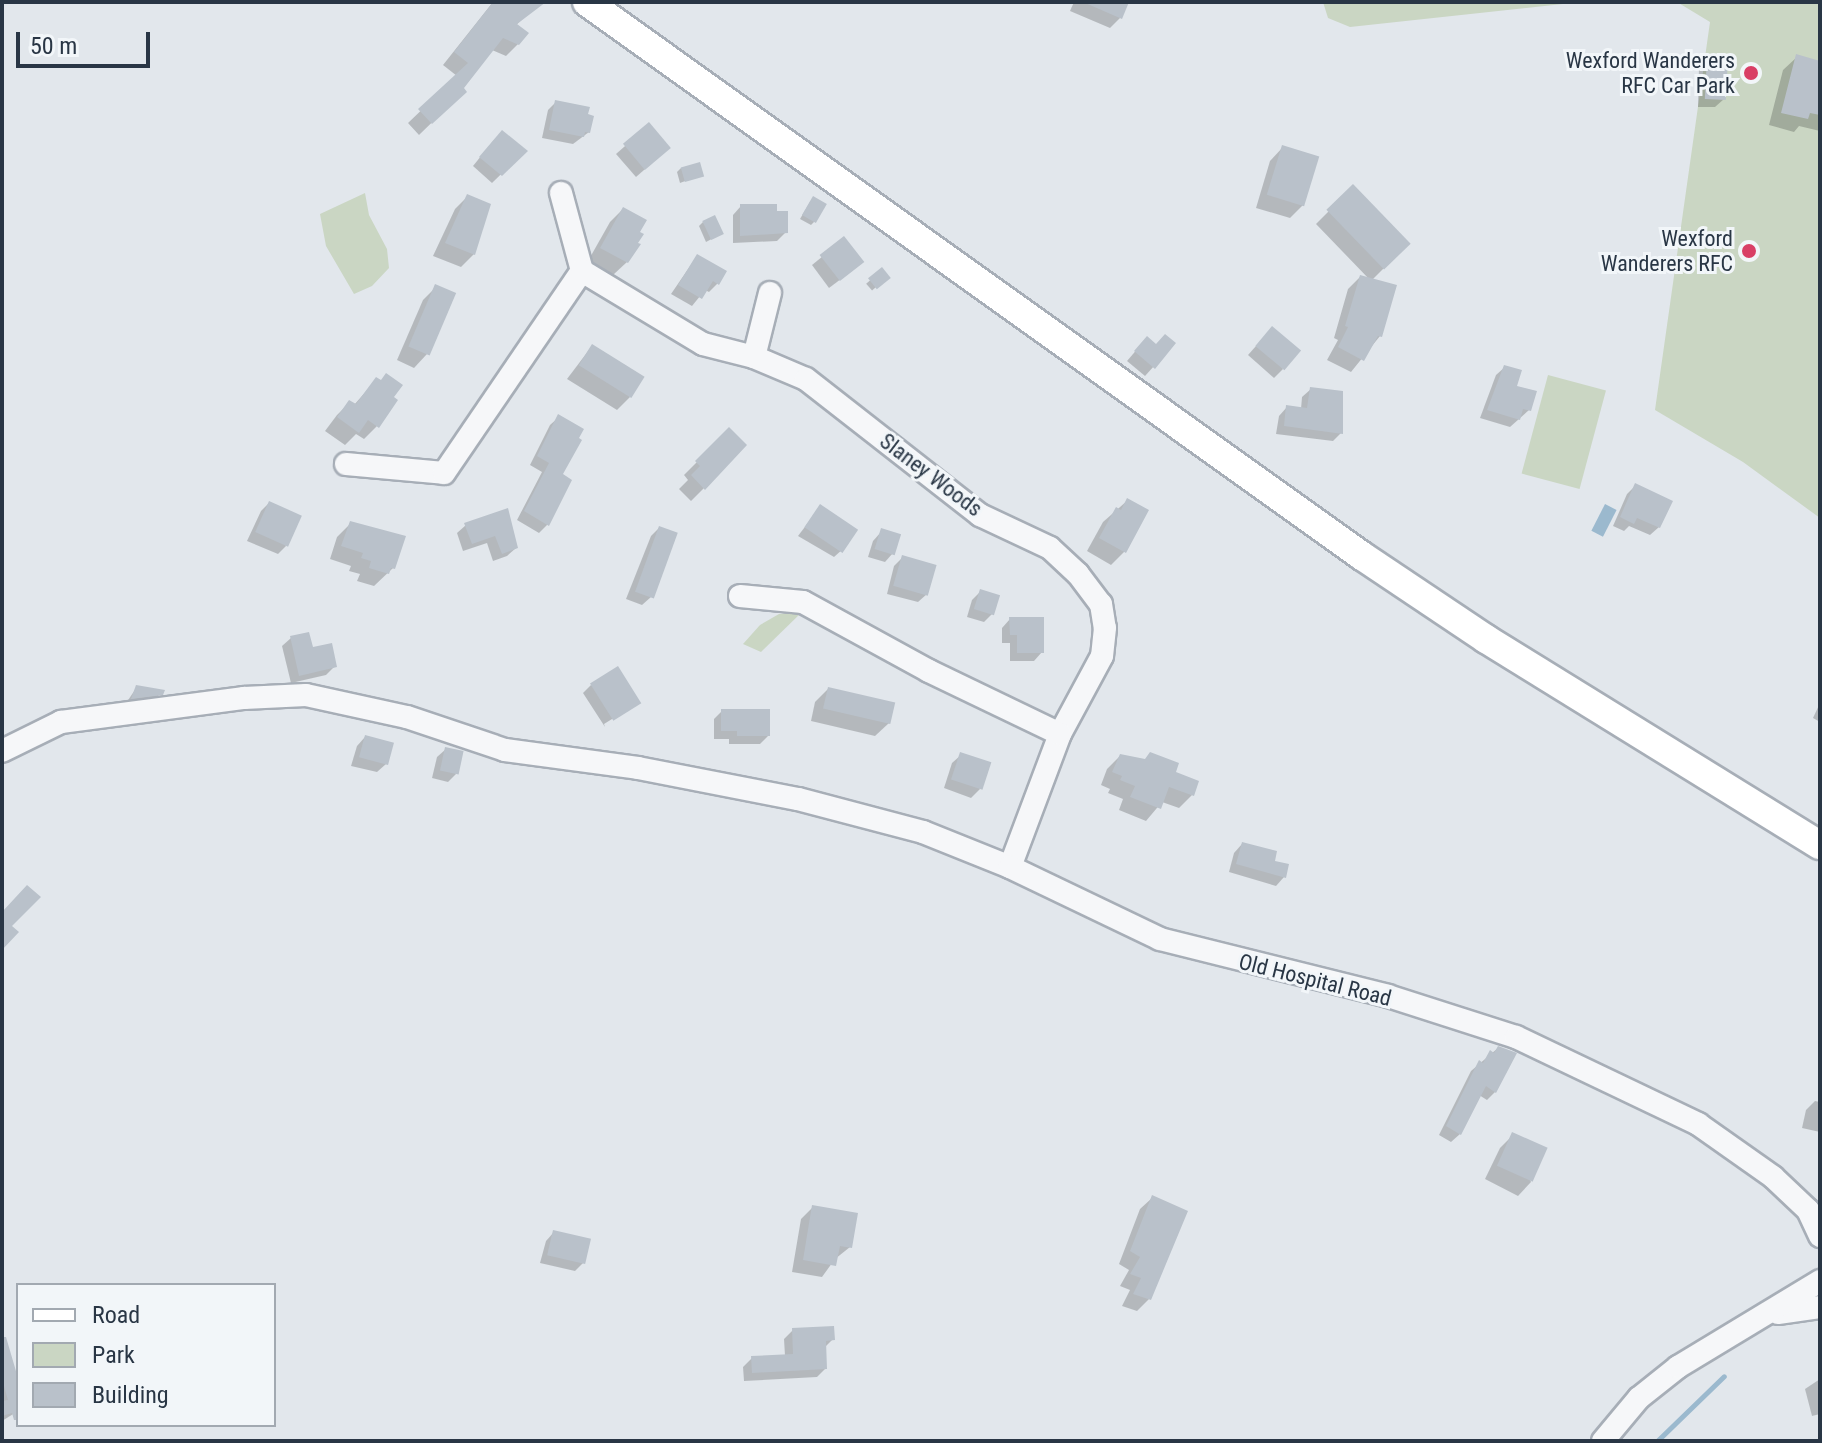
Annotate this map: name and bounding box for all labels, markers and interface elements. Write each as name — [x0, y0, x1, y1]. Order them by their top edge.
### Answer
scale bar — [20, 16, 154, 66]
text: 50 m — [30, 32, 77, 60]
place label: Wexford Wanderers RFC Car Park — [1566, 47, 1735, 98]
marker: Wexford Wanderers RFC Car Park — [1742, 64, 1760, 82]
place label: Wexford Wanderers RFC — [1601, 225, 1733, 276]
marker: Wexford Wanderers RFC — [1740, 242, 1758, 260]
street label: Slaney Woods — [875, 428, 987, 522]
street label: Old Hospital Road — [1236, 948, 1394, 1012]
legend — [16, 1283, 276, 1427]
text: Road — [92, 1301, 140, 1329]
text: Park — [92, 1341, 135, 1369]
text: Building — [92, 1381, 169, 1409]

